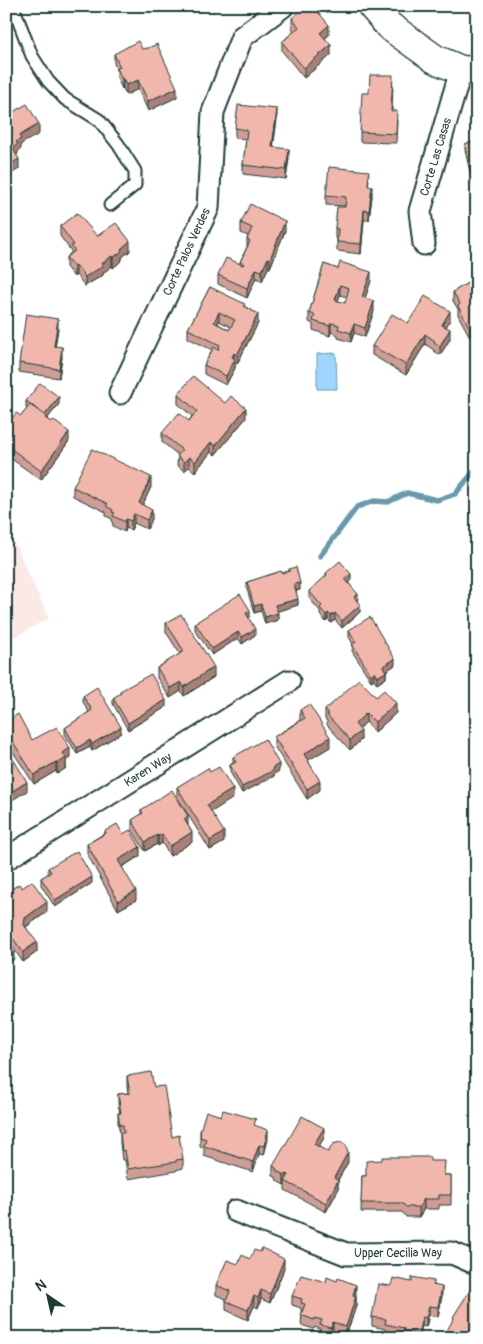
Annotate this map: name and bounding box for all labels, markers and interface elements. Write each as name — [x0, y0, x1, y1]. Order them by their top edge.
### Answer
street label: Corte Las Casas — [417, 115, 455, 198]
street label: Corte Palos Verdes — [160, 205, 214, 298]
street label: Karen Way — [122, 750, 174, 790]
street label: Upper Cecilia Way — [354, 1246, 442, 1261]
north arrow — [22, 1272, 72, 1322]
text: N — [32, 1276, 50, 1295]

